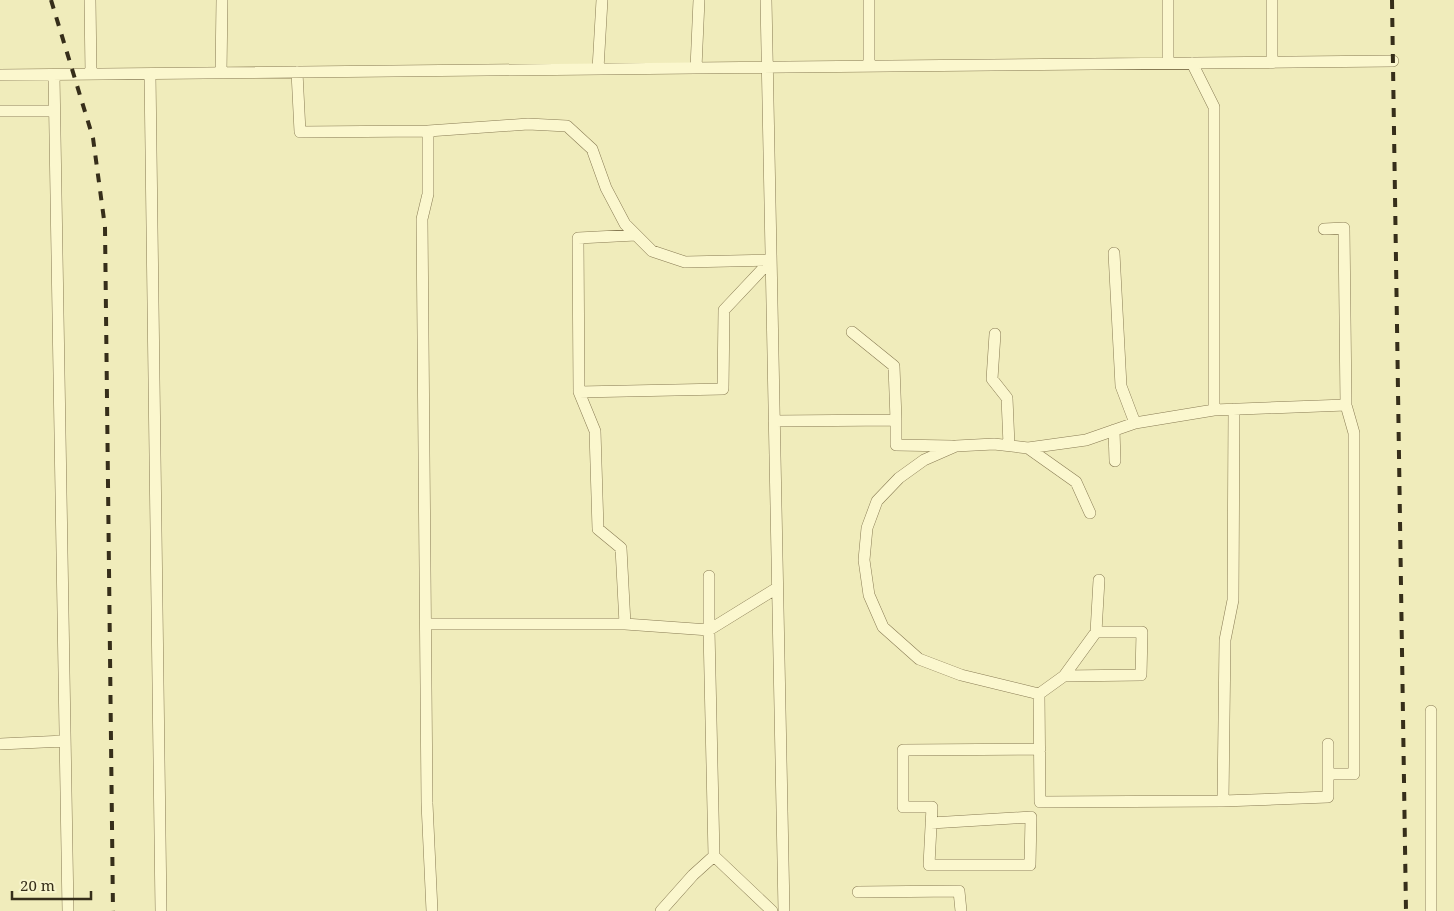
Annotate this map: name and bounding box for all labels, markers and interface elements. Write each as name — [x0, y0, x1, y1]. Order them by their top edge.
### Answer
scale bar — [12, 868, 91, 900]
text: 20 m — [20, 875, 55, 895]

